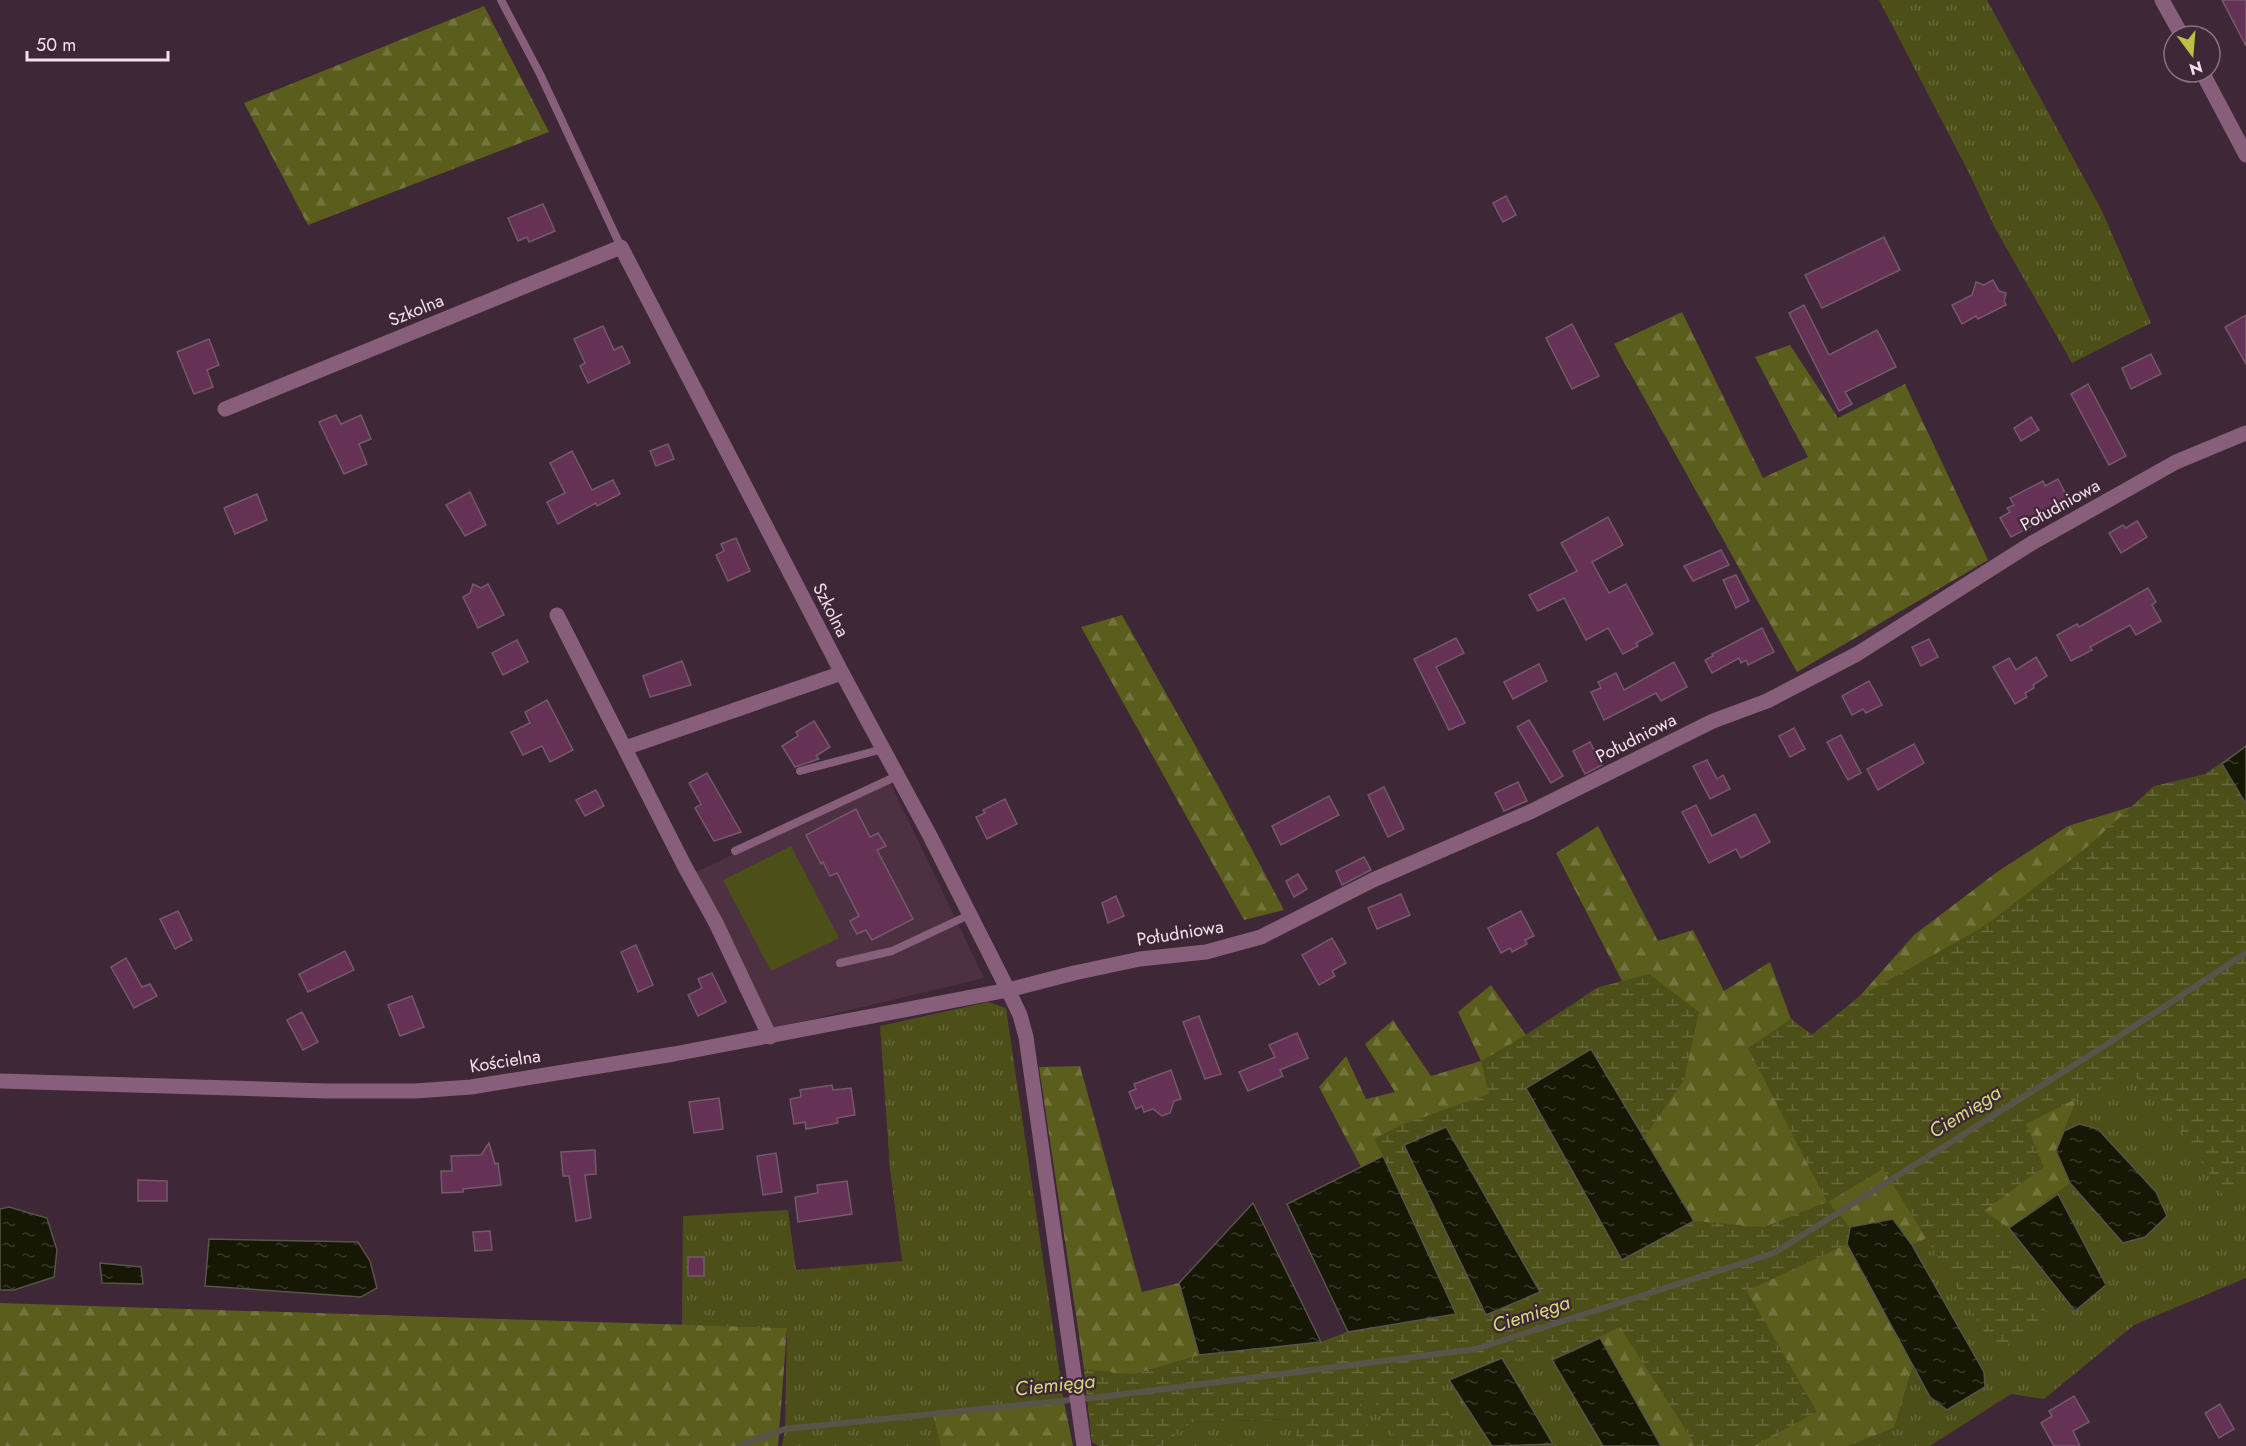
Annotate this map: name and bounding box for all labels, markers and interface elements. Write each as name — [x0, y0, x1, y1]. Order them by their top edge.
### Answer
scale bar — [27, 24, 168, 62]
north arrow — [2162, 24, 2222, 84]
text: 50 m — [36, 32, 76, 58]
text: N — [2187, 55, 2205, 81]
street label: Szkolna — [384, 287, 448, 333]
street label: Południowa — [2015, 472, 2105, 538]
street label: Szkolna — [806, 578, 856, 642]
street label: Południowa — [1591, 707, 1681, 769]
street label: Południowa — [1135, 913, 1225, 953]
street label: Kościelna — [468, 1043, 542, 1079]
water label: Ciemięga — [1923, 1078, 2007, 1146]
water label: Ciemięga — [1488, 1288, 1574, 1340]
water label: Ciemięga — [1013, 1366, 1097, 1404]

